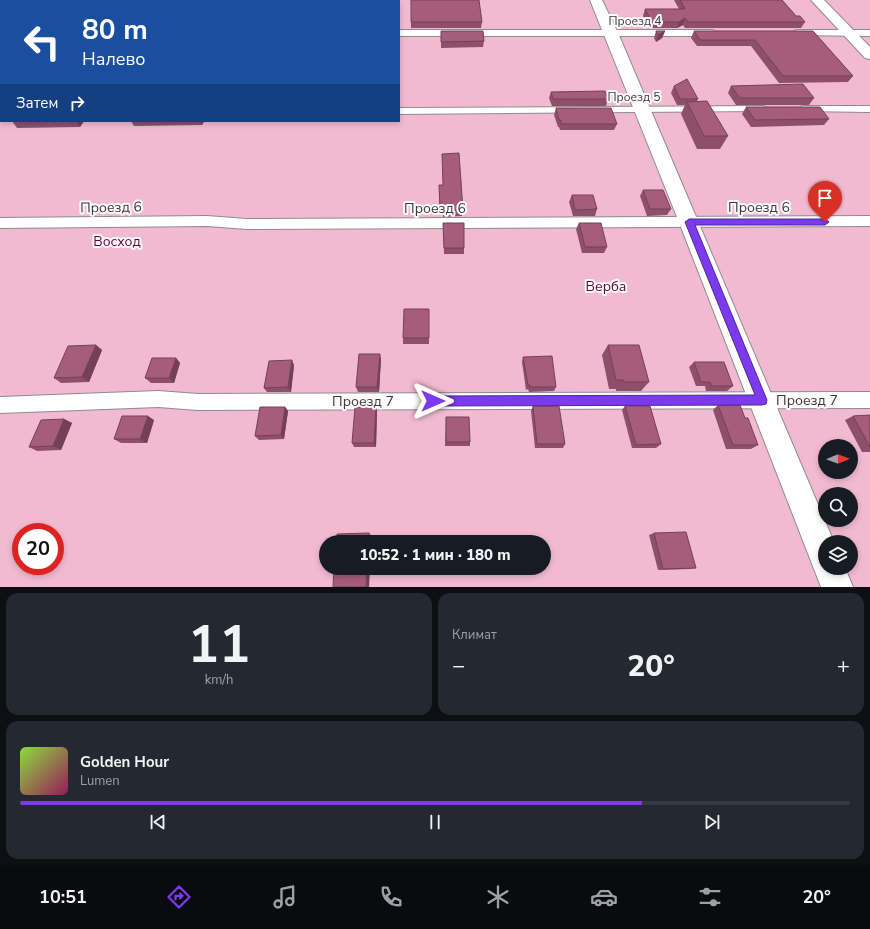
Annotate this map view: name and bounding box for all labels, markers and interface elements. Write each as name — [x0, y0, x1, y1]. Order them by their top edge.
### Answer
text: 80 m — [82, 11, 148, 49]
street label: Проезд 4 — [609, 13, 661, 29]
icon: left — [16, 16, 68, 68]
text: Налево — [82, 47, 146, 71]
street label: Проезд 5 — [608, 89, 660, 105]
icon: right — [66, 92, 88, 114]
text: Затем — [16, 93, 58, 113]
pin — [808, 181, 842, 222]
icon: arrive — [814, 187, 836, 209]
street label: Проезд 6 — [80, 197, 142, 218]
street label: Проезд 6 — [728, 198, 790, 217]
street label: Проезд 6 — [404, 199, 466, 218]
park label: Восход — [93, 232, 141, 251]
park label: Верба — [586, 277, 626, 296]
position arrow — [412, 380, 454, 422]
street label: Проезд 7 — [776, 391, 838, 410]
street label: Проезд 7 — [332, 392, 394, 411]
north arrow — [818, 439, 858, 479]
map controls — [818, 439, 858, 575]
button: search — [818, 487, 858, 527]
speed limit sign: 20 — [12, 523, 64, 575]
button: layers — [818, 535, 858, 575]
text: 10:52 · 1 мин · 180 m — [359, 545, 511, 565]
text: 11 — [188, 609, 250, 680]
text: Климат — [452, 626, 497, 644]
text: 20° — [627, 646, 675, 687]
text: − — [452, 651, 465, 681]
text: + — [837, 651, 850, 681]
text: km/h — [205, 671, 233, 689]
text: Golden Hour — [80, 752, 169, 772]
text: Lumen — [80, 772, 120, 790]
icon: previous — [147, 811, 169, 833]
icon: pause — [424, 811, 446, 833]
icon: next — [701, 811, 723, 833]
icon: directions — [165, 883, 193, 911]
icon: music — [271, 883, 299, 911]
icon: phone — [377, 883, 405, 911]
icon: climate — [484, 883, 512, 911]
icon: car — [590, 883, 618, 911]
icon: filters — [696, 883, 724, 911]
text: 10:51 — [39, 885, 87, 909]
text: 20° — [802, 885, 831, 909]

